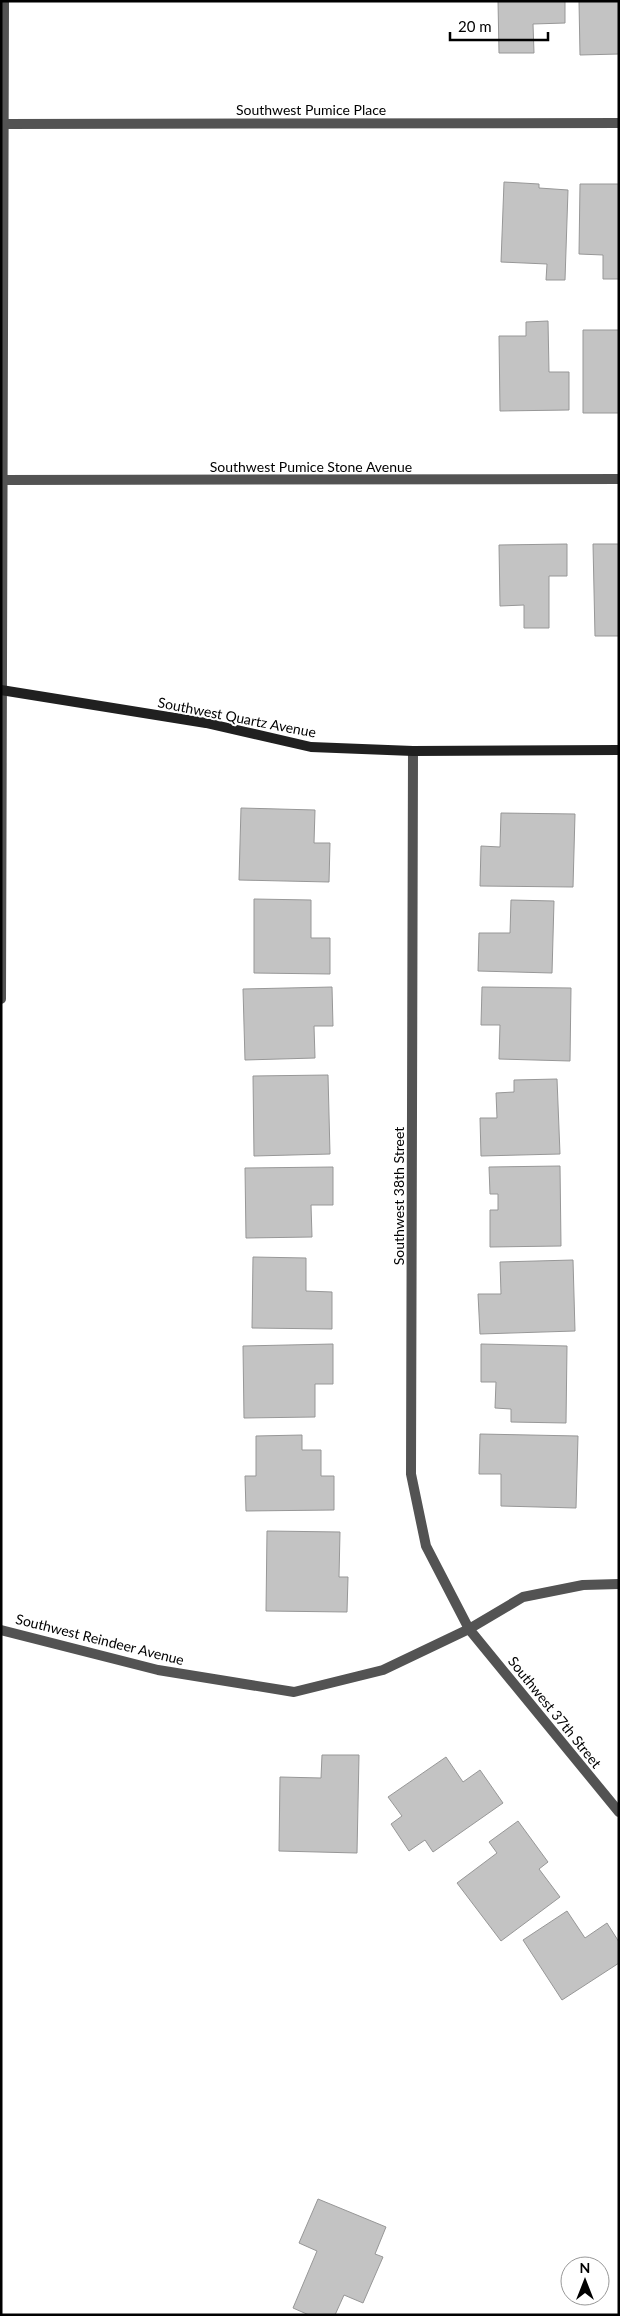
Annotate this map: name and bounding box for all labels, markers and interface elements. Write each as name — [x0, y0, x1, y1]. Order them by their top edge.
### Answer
scale bar — [450, 10, 548, 42]
text: 20 m — [458, 17, 492, 35]
street label: Southwest Pumice Place — [236, 101, 386, 118]
street label: Southwest Pumice Stone Avenue — [210, 458, 412, 475]
street label: Southwest Quartz Avenue — [156, 693, 318, 741]
street label: Southwest 38th Street — [390, 1127, 407, 1265]
street label: Southwest Reindeer Avenue — [14, 1610, 186, 1668]
street label: Southwest 37th Street — [505, 1653, 605, 1771]
north arrow — [560, 2256, 610, 2306]
text: N — [580, 2259, 590, 2276]

